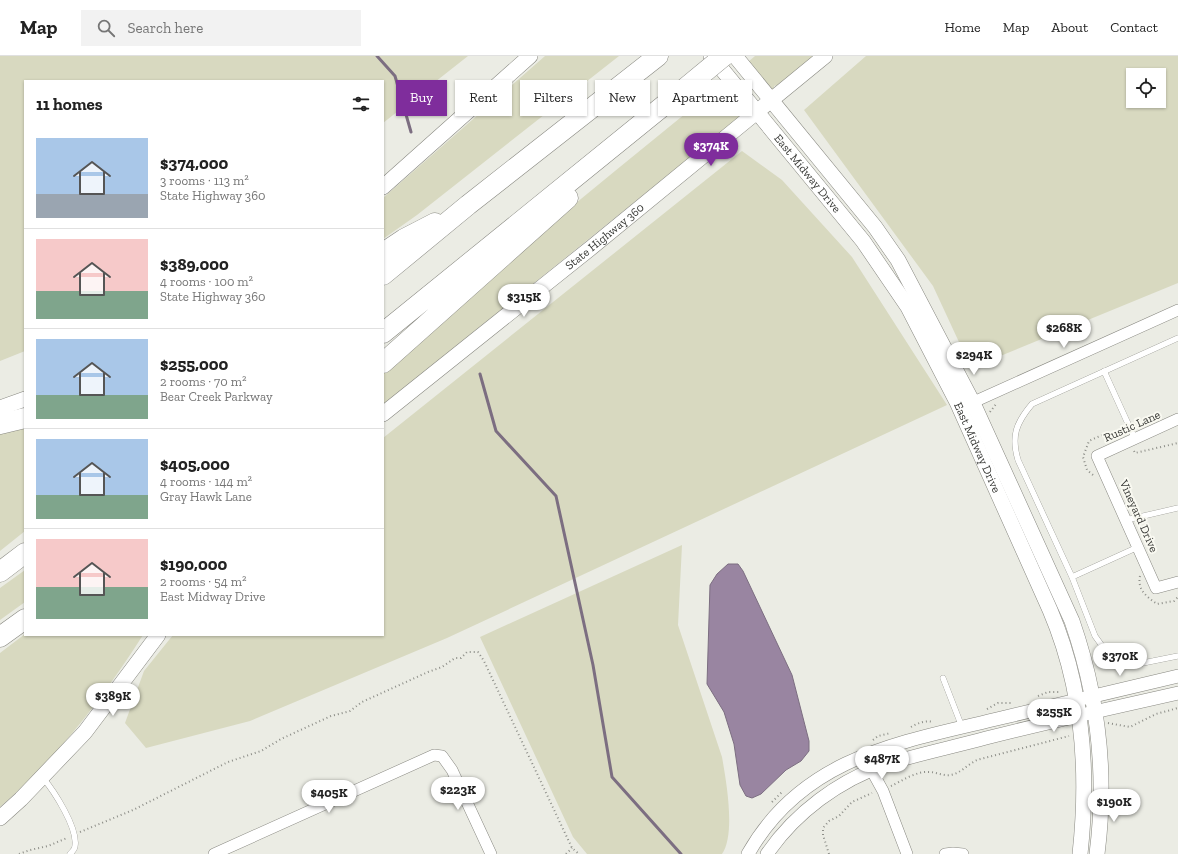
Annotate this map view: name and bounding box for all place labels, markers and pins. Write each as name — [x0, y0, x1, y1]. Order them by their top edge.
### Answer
pin: $374K — [683, 133, 739, 167]
pin: $315K — [496, 284, 552, 318]
pin: $268K — [1036, 315, 1092, 349]
pin: $294K — [946, 342, 1002, 376]
pin: $370K — [1092, 643, 1148, 677]
pin: $389K — [85, 683, 141, 717]
pin: $255K — [1026, 699, 1082, 733]
pin: $487K — [854, 746, 910, 780]
pin: $223K — [430, 777, 486, 811]
pin: $405K — [301, 780, 357, 814]
pin: $190K — [1086, 789, 1142, 823]

